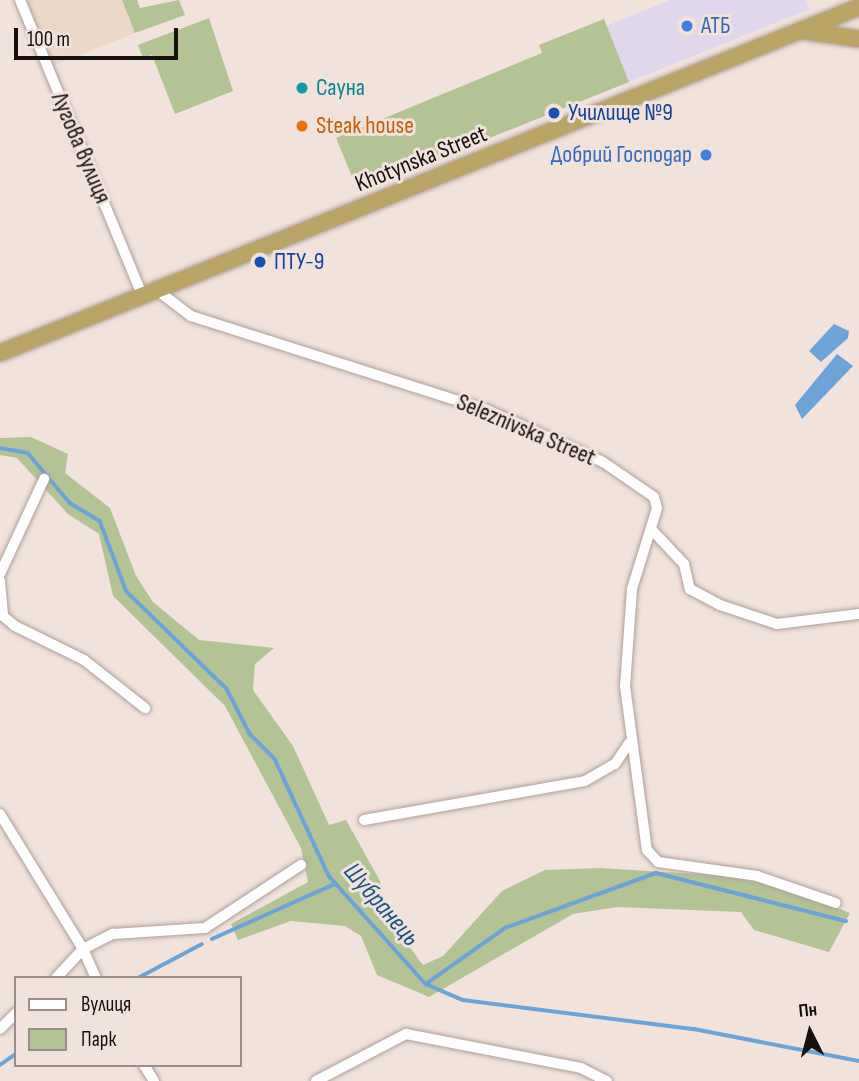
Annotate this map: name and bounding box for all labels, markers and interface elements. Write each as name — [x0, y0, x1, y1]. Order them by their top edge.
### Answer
place label: АТБ — [701, 12, 731, 40]
scale bar — [18, 14, 182, 58]
marker: АТБ — [679, 18, 695, 34]
text: 100 m — [27, 27, 70, 52]
place label: Сауна — [316, 74, 365, 102]
marker: Сауна — [294, 80, 310, 96]
street label: Лугова вулиця — [45, 88, 117, 208]
place label: Училище №9 — [568, 99, 673, 127]
marker: Училище №9 — [546, 105, 562, 121]
place label: Steak house — [316, 112, 414, 140]
marker: Steak house — [294, 118, 310, 134]
street label: Khotynska Street — [351, 120, 491, 198]
place label: Добрий Господар — [551, 141, 692, 169]
marker: Добрий Господар — [698, 147, 714, 163]
place label: ПТУ-9 — [274, 248, 324, 276]
marker: ПТУ-9 — [252, 254, 268, 270]
street label: Seleznivska Street — [452, 388, 600, 472]
water label: Шубранець — [336, 857, 426, 953]
legend — [14, 976, 242, 1067]
text: Вулиця — [81, 992, 131, 1017]
north arrow — [775, 997, 845, 1067]
text: Пн — [797, 998, 818, 1023]
text: Парк — [81, 1027, 116, 1052]

